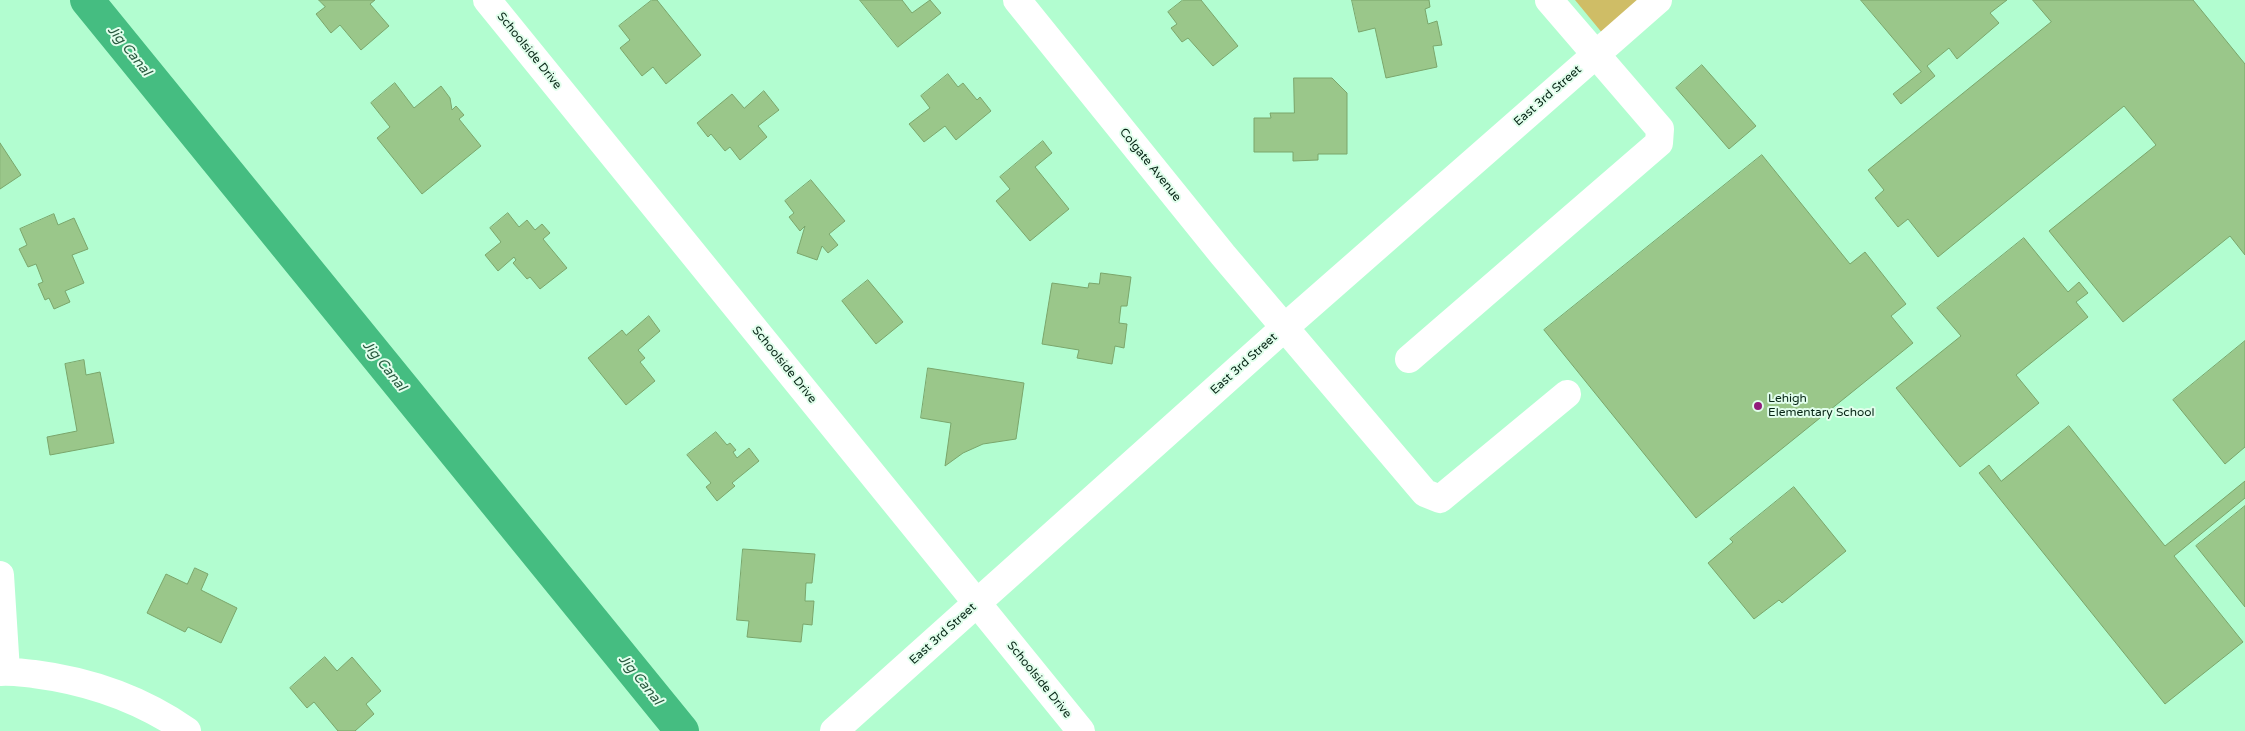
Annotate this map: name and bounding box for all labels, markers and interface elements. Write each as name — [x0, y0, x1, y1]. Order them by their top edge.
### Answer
street label: Schoolside Drive — [494, 10, 564, 92]
water label: Jig Canal — [104, 22, 154, 80]
street label: East 3rd Street — [1511, 63, 1585, 129]
street label: Colgate Avenue — [1116, 126, 1184, 204]
street label: Schoolside Drive — [749, 324, 819, 406]
street label: East 3rd Street — [1208, 330, 1280, 398]
water label: Jig Canal — [359, 337, 409, 395]
place label: Lehigh Elementary School — [1768, 392, 1875, 420]
marker: Lehigh Elementary School — [1752, 400, 1764, 412]
street label: East 3rd Street — [907, 600, 979, 668]
street label: Schoolside Drive — [1004, 639, 1074, 721]
water label: Jig Canal — [615, 651, 665, 709]

